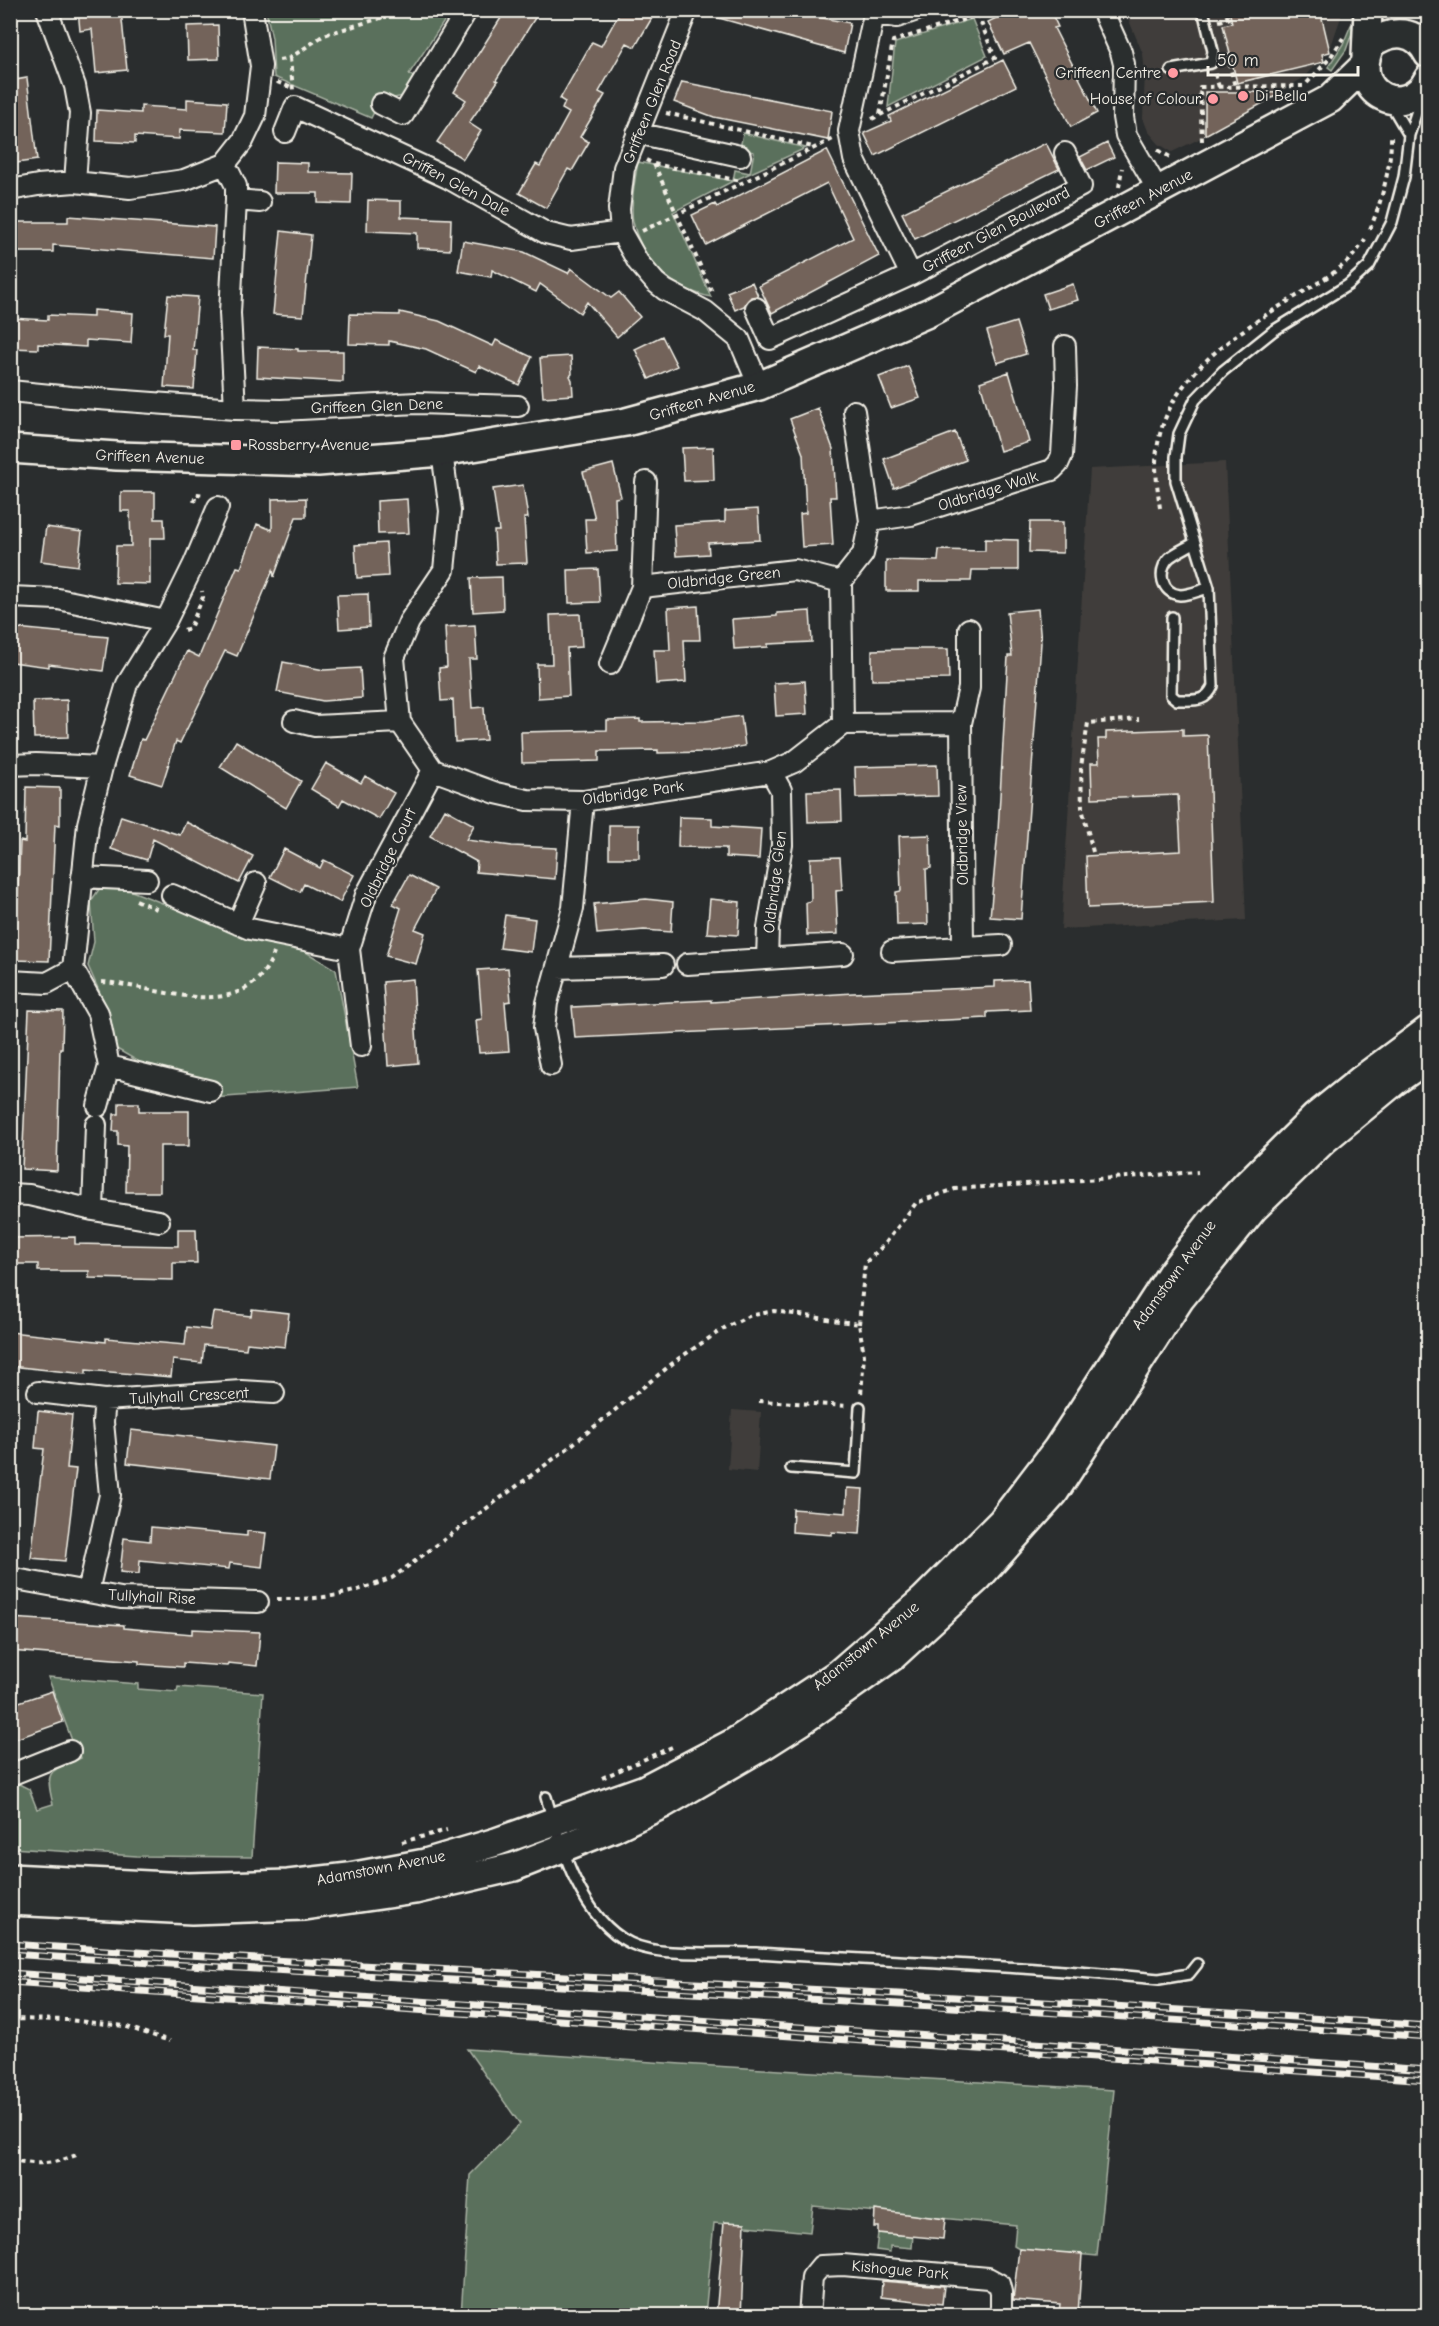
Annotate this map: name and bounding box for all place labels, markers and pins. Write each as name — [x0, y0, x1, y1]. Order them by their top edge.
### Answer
place label: Griffeen Centre — [1055, 64, 1161, 82]
marker: Griffeen Centre — [1166, 66, 1180, 80]
place label: Di Bella — [1255, 87, 1307, 105]
marker: Di Bella — [1236, 89, 1250, 103]
place label: House of Colour — [1090, 90, 1202, 108]
marker: House of Colour — [1206, 92, 1220, 106]
place label: Rossberry Avenue — [248, 436, 370, 454]
marker: Rossberry Avenue — [229, 438, 243, 452]

